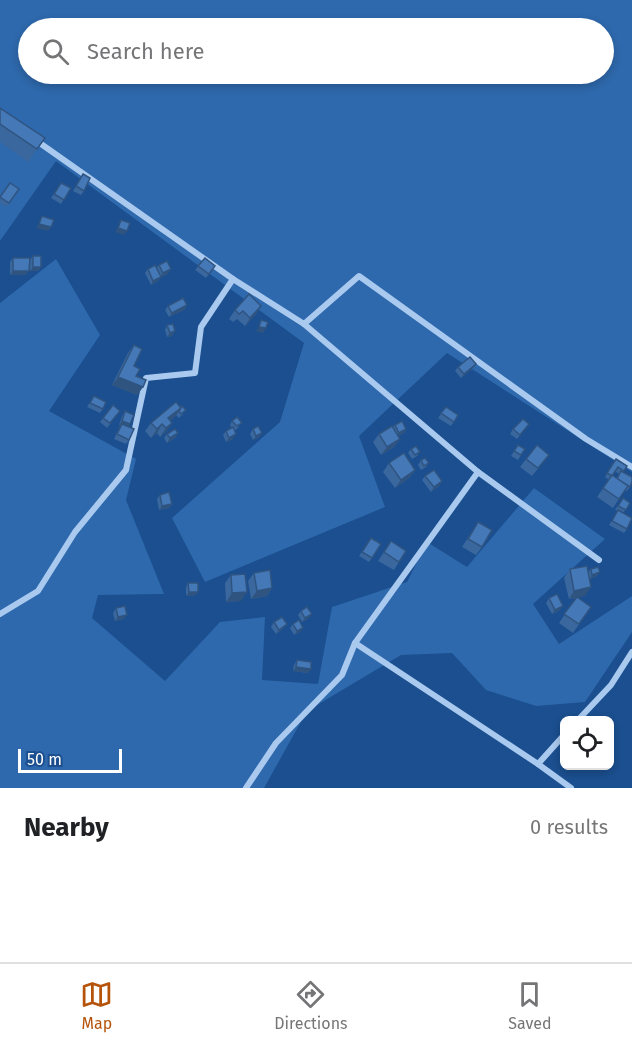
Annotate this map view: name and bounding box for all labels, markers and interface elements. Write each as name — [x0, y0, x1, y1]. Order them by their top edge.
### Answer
search box — [18, 18, 614, 84]
icon: search — [39, 35, 72, 68]
text: Search here — [87, 38, 205, 65]
map controls — [560, 716, 614, 770]
button: locate — [560, 716, 614, 770]
scale bar — [18, 746, 122, 774]
text: 50 m — [27, 750, 62, 769]
text: Nearby — [24, 812, 109, 843]
text: 0 results — [530, 815, 608, 839]
tab: Map — [80, 978, 113, 1033]
tab: Directions — [274, 978, 348, 1033]
tab: Saved — [508, 978, 552, 1033]

